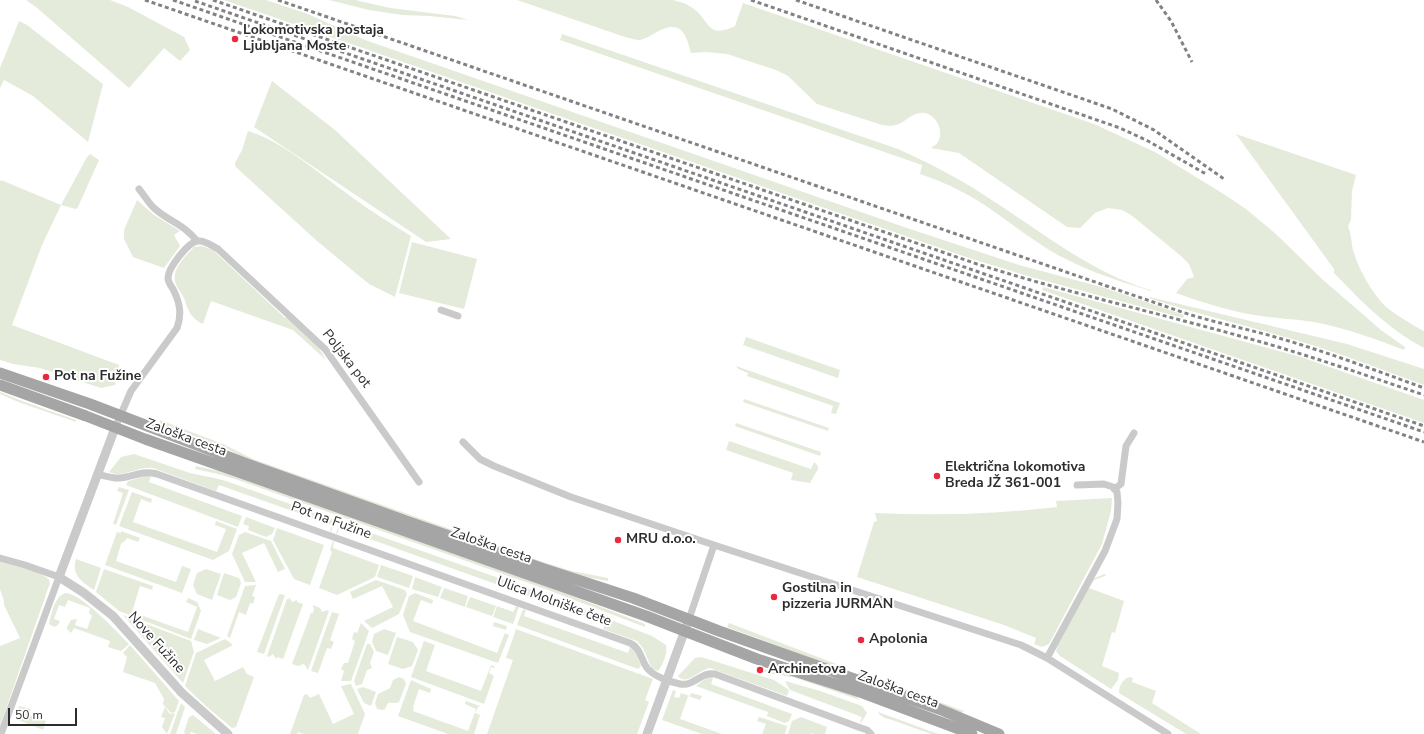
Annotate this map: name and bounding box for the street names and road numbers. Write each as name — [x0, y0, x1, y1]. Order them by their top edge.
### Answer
street label: Poljska pot — [318, 327, 374, 391]
street label: Zaloška cesta — [143, 416, 229, 460]
street label: Pot na Fužine — [289, 499, 373, 543]
street label: Zaloška cesta — [448, 524, 534, 568]
street label: Ulica Molniške čete — [494, 573, 614, 631]
street label: Nove Fužine — [124, 609, 188, 677]
street label: Zaloška cesta — [855, 668, 941, 712]

